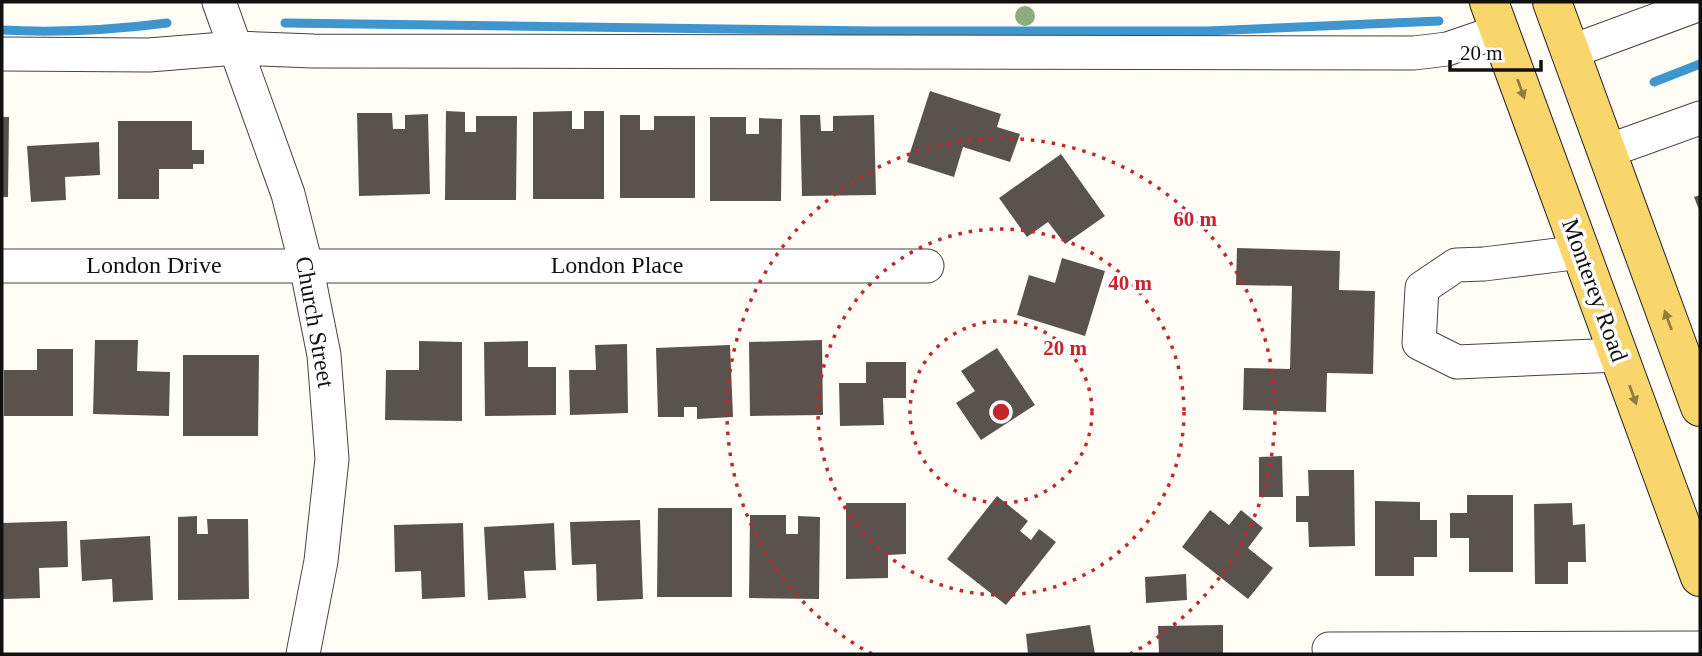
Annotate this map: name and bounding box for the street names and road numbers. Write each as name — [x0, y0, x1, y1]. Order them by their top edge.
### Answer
street label: Monterey Road — [1557, 215, 1633, 365]
street label: London Drive — [86, 252, 222, 278]
street label: London Place — [551, 252, 683, 278]
street label: Church Street — [291, 254, 339, 390]

